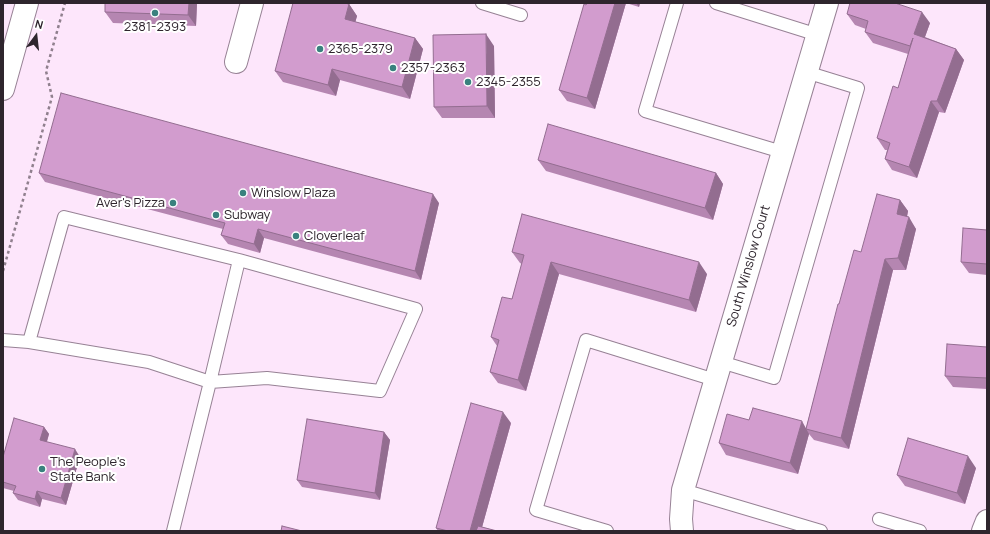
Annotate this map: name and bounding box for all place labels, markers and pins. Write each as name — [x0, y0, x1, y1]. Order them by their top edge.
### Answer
marker: 2381-2393 — [150, 8, 160, 18]
place label: 2381-2393 — [124, 19, 186, 35]
place label: 2365-2379 — [328, 41, 393, 57]
marker: 2365-2379 — [315, 44, 325, 54]
place label: 2357-2363 — [401, 60, 465, 76]
marker: 2357-2363 — [388, 63, 398, 73]
place label: 2345-2355 — [476, 74, 541, 90]
marker: 2345-2355 — [463, 77, 473, 87]
place label: Winslow Plaza — [251, 185, 335, 201]
marker: Winslow Plaza — [238, 188, 248, 198]
place label: Aver's Pizza — [96, 195, 165, 211]
marker: Aver's Pizza — [168, 198, 178, 208]
place label: Subway — [224, 207, 270, 223]
marker: Subway — [211, 210, 221, 220]
place label: Cloverleaf — [304, 228, 365, 244]
marker: Cloverleaf — [291, 231, 301, 241]
place label: The People's State Bank — [50, 454, 126, 485]
marker: The People's State Bank — [37, 464, 47, 474]

